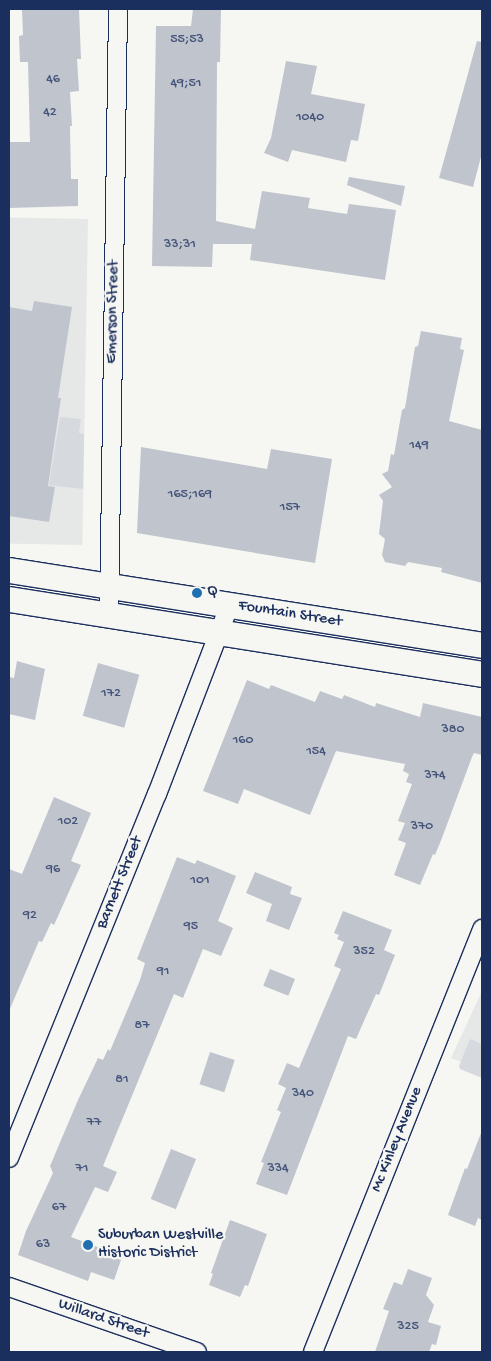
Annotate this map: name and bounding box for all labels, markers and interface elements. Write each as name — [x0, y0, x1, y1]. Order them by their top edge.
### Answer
house number: 55;53 — [170, 32, 204, 48]
house number: 46 — [46, 72, 60, 88]
house number: 49;51 — [170, 76, 202, 92]
house number: 42 — [43, 105, 57, 121]
house number: 1040 — [296, 110, 324, 126]
house number: 33;31 — [164, 237, 196, 253]
street label: Emerson Street — [103, 260, 125, 364]
house number: 149 — [409, 438, 429, 454]
house number: 165;169 — [168, 487, 212, 503]
house number: 157 — [280, 500, 300, 516]
place label: Q — [207, 583, 218, 603]
marker: Q — [191, 587, 203, 599]
street label: Fountain Street — [237, 597, 343, 633]
house number: 172 — [101, 686, 121, 702]
house number: 380 — [442, 722, 464, 738]
house number: 160 — [233, 733, 253, 749]
house number: 154 — [306, 744, 326, 760]
house number: 374 — [424, 768, 446, 784]
house number: 102 — [58, 814, 78, 830]
house number: 370 — [411, 819, 433, 835]
street label: Barnett Street — [94, 834, 148, 932]
house number: 96 — [46, 862, 60, 878]
house number: 101 — [190, 873, 210, 889]
house number: 92 — [23, 908, 37, 924]
house number: 95 — [184, 919, 198, 935]
house number: 352 — [353, 944, 375, 960]
house number: 91 — [157, 964, 169, 980]
house number: 87 — [135, 1018, 149, 1034]
house number: 81 — [115, 1072, 129, 1088]
street label: Mc Kinley Avenue — [368, 1085, 428, 1195]
house number: 340 — [292, 1086, 314, 1102]
house number: 77 — [87, 1115, 101, 1131]
house number: 71 — [76, 1161, 88, 1177]
house number: 334 — [267, 1161, 289, 1177]
house number: 67 — [52, 1200, 66, 1216]
place label: Suburban Westville Historic District — [98, 1226, 223, 1264]
house number: 63 — [36, 1237, 50, 1253]
marker: Suburban Westville Historic District — [82, 1239, 94, 1251]
street label: Willard Street — [55, 1296, 151, 1344]
house number: 325 — [397, 1319, 419, 1335]

